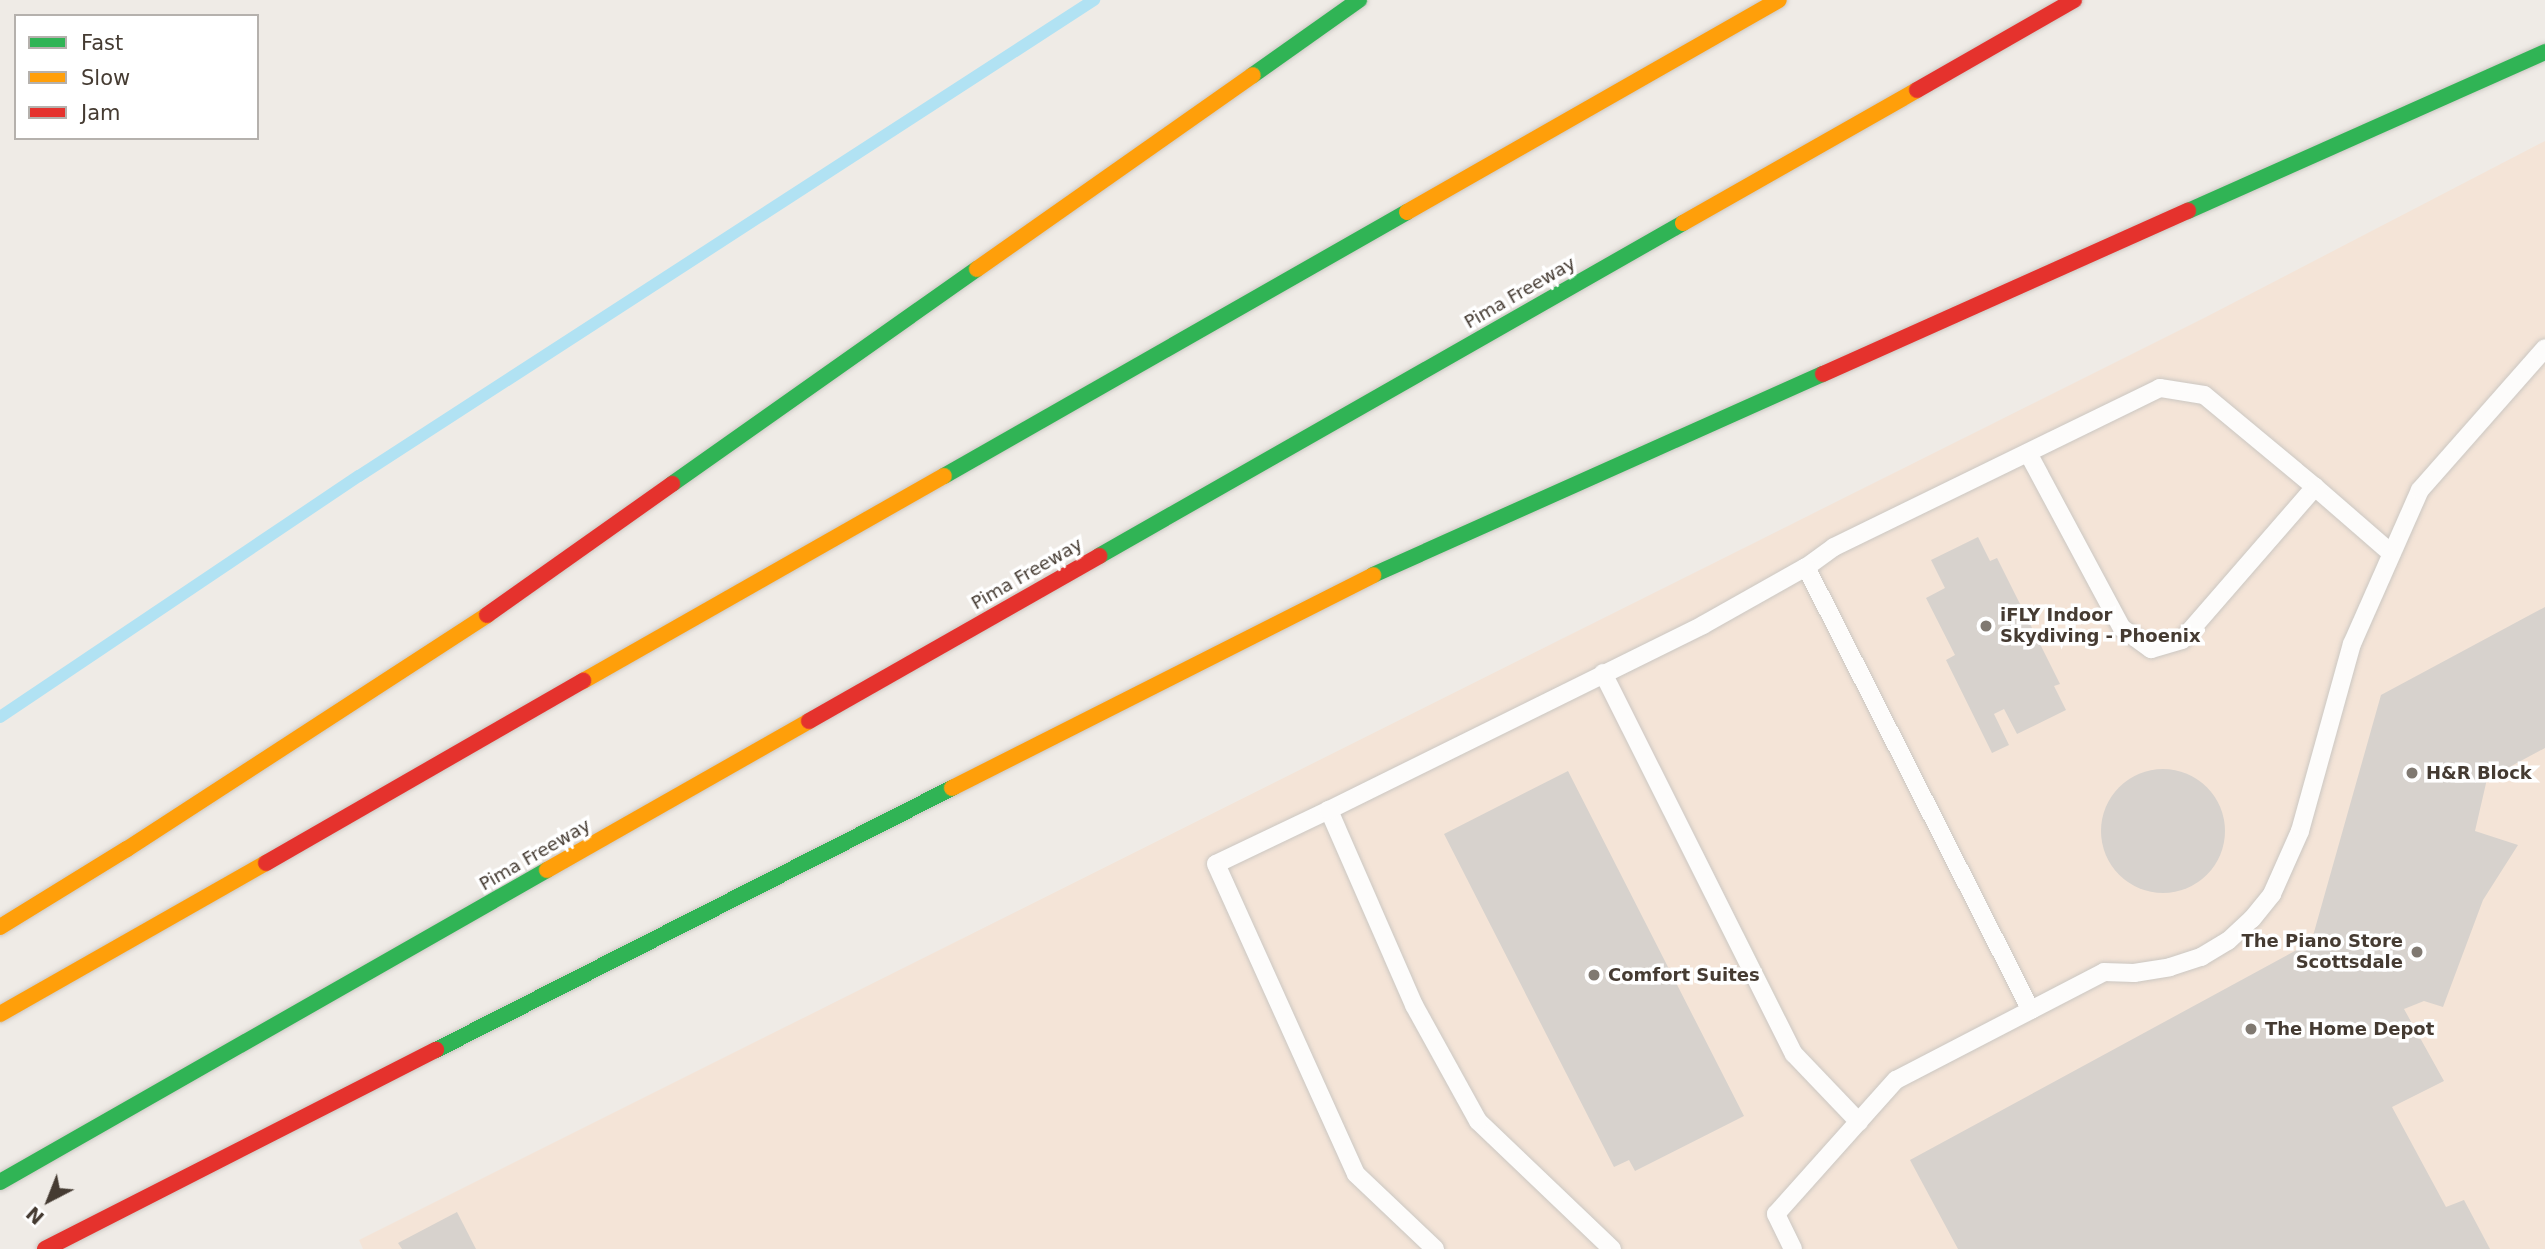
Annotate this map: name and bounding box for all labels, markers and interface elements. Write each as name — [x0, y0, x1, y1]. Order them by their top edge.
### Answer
legend — [14, 14, 259, 140]
text: Fast — [81, 31, 123, 55]
text: Slow — [81, 66, 130, 90]
text: Jam — [81, 101, 121, 125]
street label: Pima Freeway — [1461, 253, 1579, 333]
street label: Pima Freeway — [968, 534, 1086, 614]
place label: iFLY Indoor Skydiving - Phoenix — [2000, 605, 2201, 648]
marker: iFLY Indoor Skydiving - Phoenix — [1978, 618, 1994, 634]
place label: H&R Block — [2426, 762, 2532, 784]
marker: H&R Block — [2404, 765, 2420, 781]
street label: Pima Freeway — [476, 815, 594, 895]
place label: The Piano Store Scottsdale — [2241, 931, 2403, 974]
marker: The Piano Store Scottsdale — [2409, 944, 2425, 960]
place label: Comfort Suites — [1608, 964, 1760, 986]
marker: Comfort Suites — [1586, 967, 1602, 983]
place label: The Home Depot — [2265, 1018, 2434, 1040]
marker: The Home Depot — [2243, 1021, 2259, 1037]
north arrow — [14, 1165, 84, 1235]
text: N — [22, 1202, 48, 1229]

